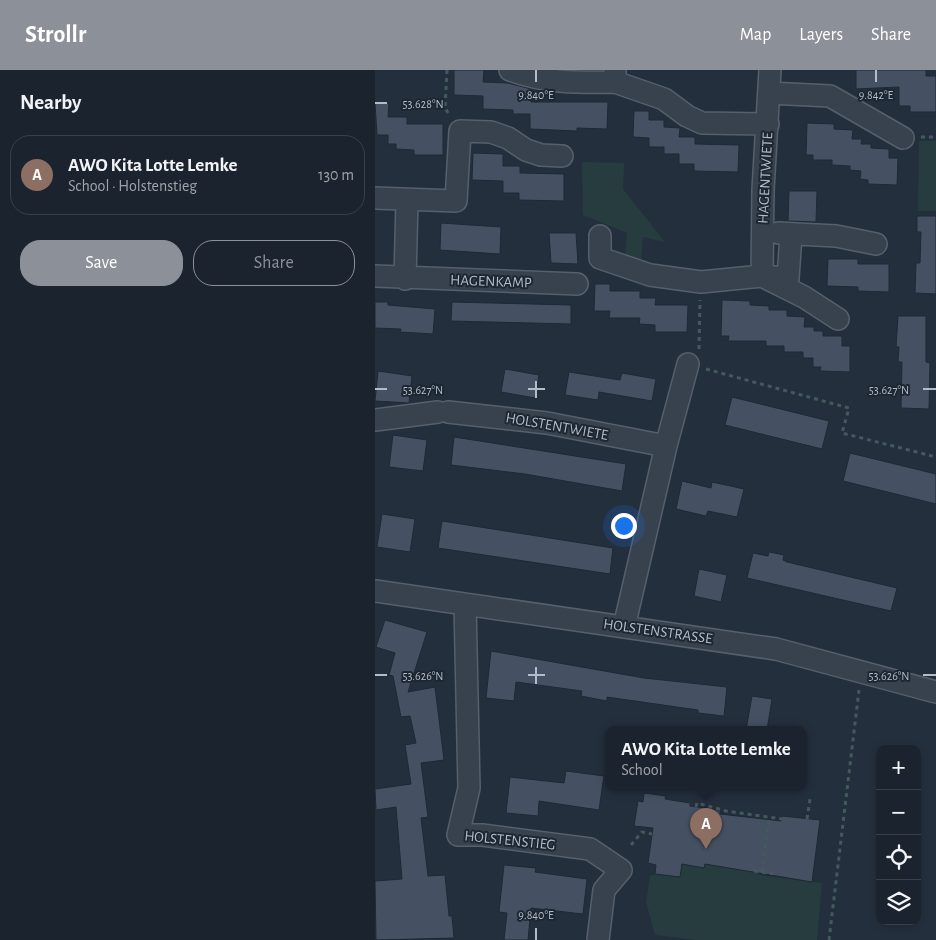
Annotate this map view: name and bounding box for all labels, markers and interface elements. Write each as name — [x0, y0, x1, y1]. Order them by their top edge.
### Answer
text: Strollr — [25, 23, 86, 47]
text: Map — [740, 26, 771, 44]
text: Layers — [799, 26, 843, 44]
text: Share — [871, 26, 911, 44]
text: 9.840°E — [518, 89, 554, 101]
text: 9.842°E — [859, 89, 894, 101]
text: Nearby — [20, 92, 81, 113]
text: 53.628°N — [402, 98, 444, 110]
street label: HAGENTWIETE — [756, 132, 775, 224]
text: AWO Kita Lotte Lemke — [68, 156, 238, 175]
text: A — [32, 167, 42, 183]
text: 130 m — [318, 167, 354, 183]
text: School · Holstenstieg — [68, 178, 197, 194]
button: Save — [20, 240, 183, 286]
button: Share — [193, 240, 355, 286]
street label: HAGENKAMP — [450, 273, 532, 290]
text: 53.627°N — [403, 384, 443, 396]
text: 53.627°N — [869, 384, 909, 396]
street label: HOLSTENTWIETE — [504, 410, 609, 443]
your location — [611, 513, 637, 539]
street label: HOLSTENSTRASSE — [602, 616, 713, 647]
text: 53.626°N — [402, 670, 444, 682]
text: 53.626°N — [868, 670, 910, 682]
popup — [605, 726, 807, 791]
text: AWO Kita Lotte Lemke — [621, 740, 791, 759]
map controls — [876, 745, 921, 925]
button: + — [876, 745, 921, 790]
text: School — [621, 762, 663, 778]
button: − — [876, 790, 921, 835]
pin: A — [690, 808, 722, 849]
street label: HOLSTENSTIEG — [464, 828, 556, 853]
button: locate — [876, 835, 921, 880]
button: layers — [876, 880, 921, 925]
text: 9.840°E — [518, 909, 554, 921]

